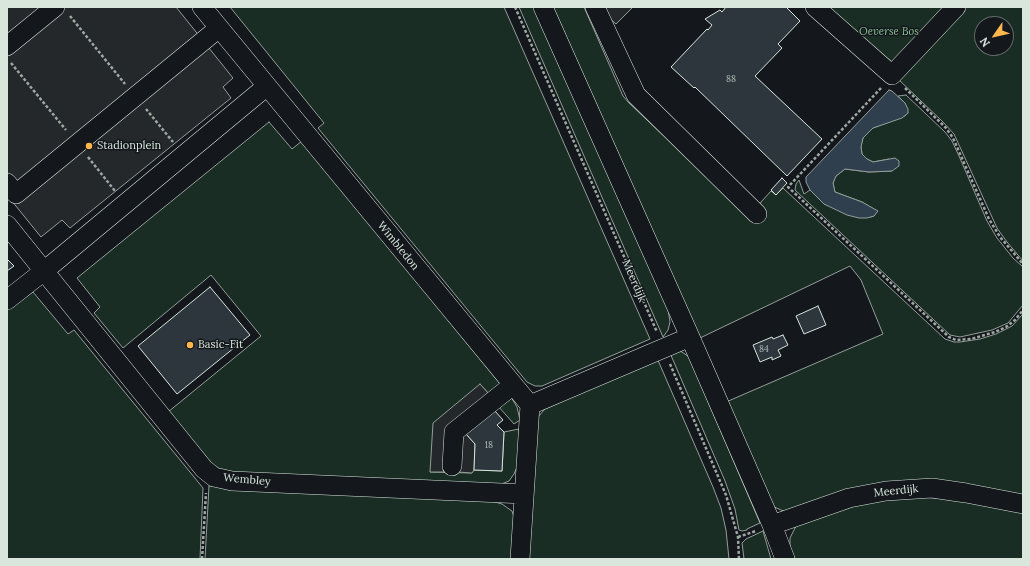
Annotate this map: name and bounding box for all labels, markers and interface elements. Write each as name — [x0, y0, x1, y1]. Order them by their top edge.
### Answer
north arrow — [974, 16, 1014, 56]
park label: Oeverse Bos — [859, 25, 919, 39]
text: N — [977, 35, 993, 50]
house number: 88 — [726, 74, 736, 84]
place label: Stadionplein — [97, 139, 161, 153]
marker: Stadionplein — [84, 141, 94, 151]
street label: Wimbledon — [374, 219, 422, 273]
street label: Meerdijk — [619, 258, 649, 304]
place label: Basic-Fit — [198, 338, 243, 352]
marker: Basic-Fit — [185, 340, 195, 350]
house number: 84 — [759, 344, 769, 354]
house number: 18 — [485, 440, 493, 450]
street label: Wembley — [223, 471, 271, 489]
street label: Meerdijk — [873, 482, 919, 500]

